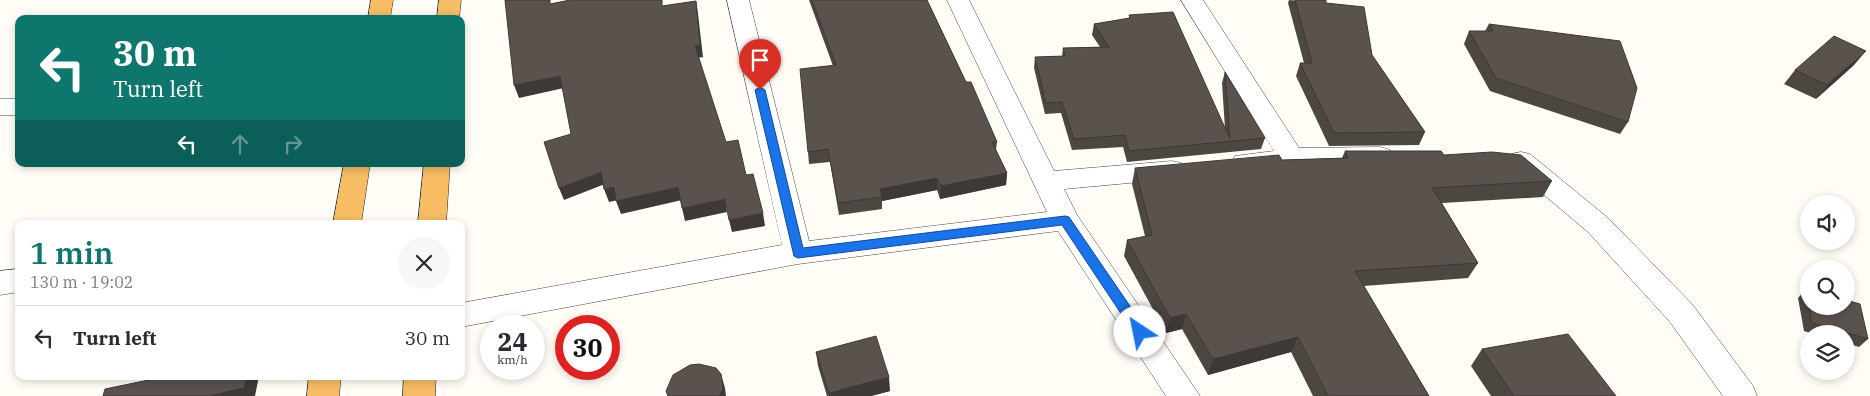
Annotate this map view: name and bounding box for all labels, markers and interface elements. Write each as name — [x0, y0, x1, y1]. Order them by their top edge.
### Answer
text: 30 m — [113, 30, 197, 76]
icon: left — [30, 35, 95, 100]
pin — [739, 39, 781, 90]
icon: arrive — [746, 46, 774, 74]
text: Turn left — [113, 74, 203, 103]
icon: left — [173, 130, 201, 158]
icon: ahead — [226, 130, 254, 158]
icon: right — [279, 130, 307, 158]
map controls — [1800, 195, 1855, 380]
button: sound — [1800, 195, 1855, 250]
text: 1 min — [30, 233, 113, 272]
button: close — [398, 237, 450, 289]
button: search — [1800, 260, 1855, 315]
text: 130 m · 19:02 — [30, 272, 133, 292]
position arrow — [1113, 305, 1165, 357]
speed limit sign: 30 — [555, 315, 620, 380]
icon: left — [30, 324, 58, 352]
text: 24 — [497, 325, 528, 358]
button: layers — [1800, 325, 1855, 380]
text: Turn left — [73, 326, 156, 350]
text: 30 m — [405, 326, 450, 350]
text: km/h — [497, 352, 528, 367]

